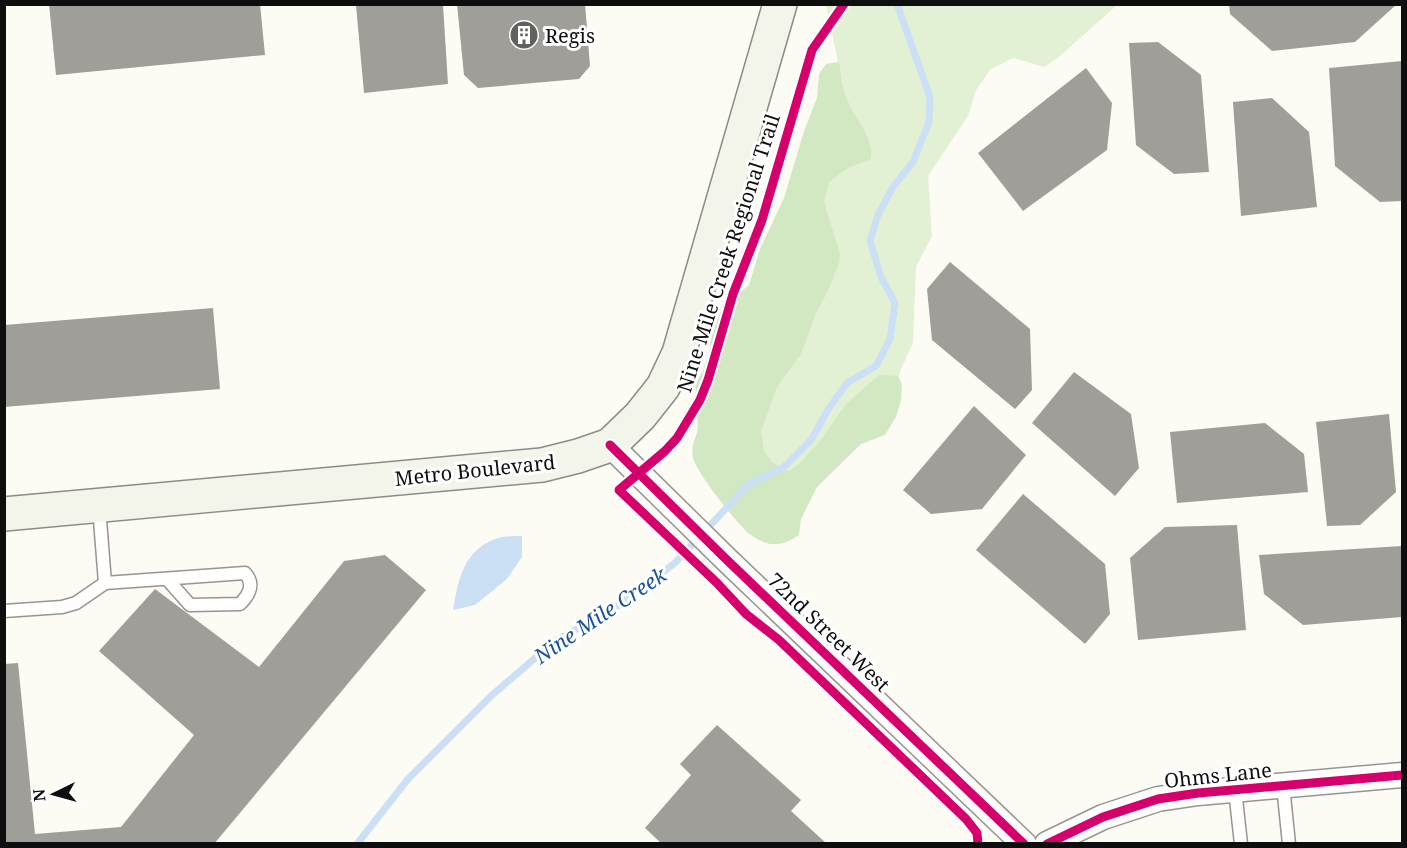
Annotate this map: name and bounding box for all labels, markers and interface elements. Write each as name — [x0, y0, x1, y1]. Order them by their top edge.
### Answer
building icon: Regis — [508, 19, 540, 51]
place label: Regis — [545, 22, 595, 49]
street label: Nine Mile Creek Regional Trail — [670, 110, 786, 396]
street label: Metro Boulevard — [393, 448, 557, 492]
water label: Nine Mile Creek — [527, 560, 673, 670]
street label: 72nd Street West — [762, 567, 896, 697]
street label: Ohms Lane — [1163, 756, 1273, 794]
north arrow — [24, 764, 84, 824]
text: N — [28, 788, 51, 803]

